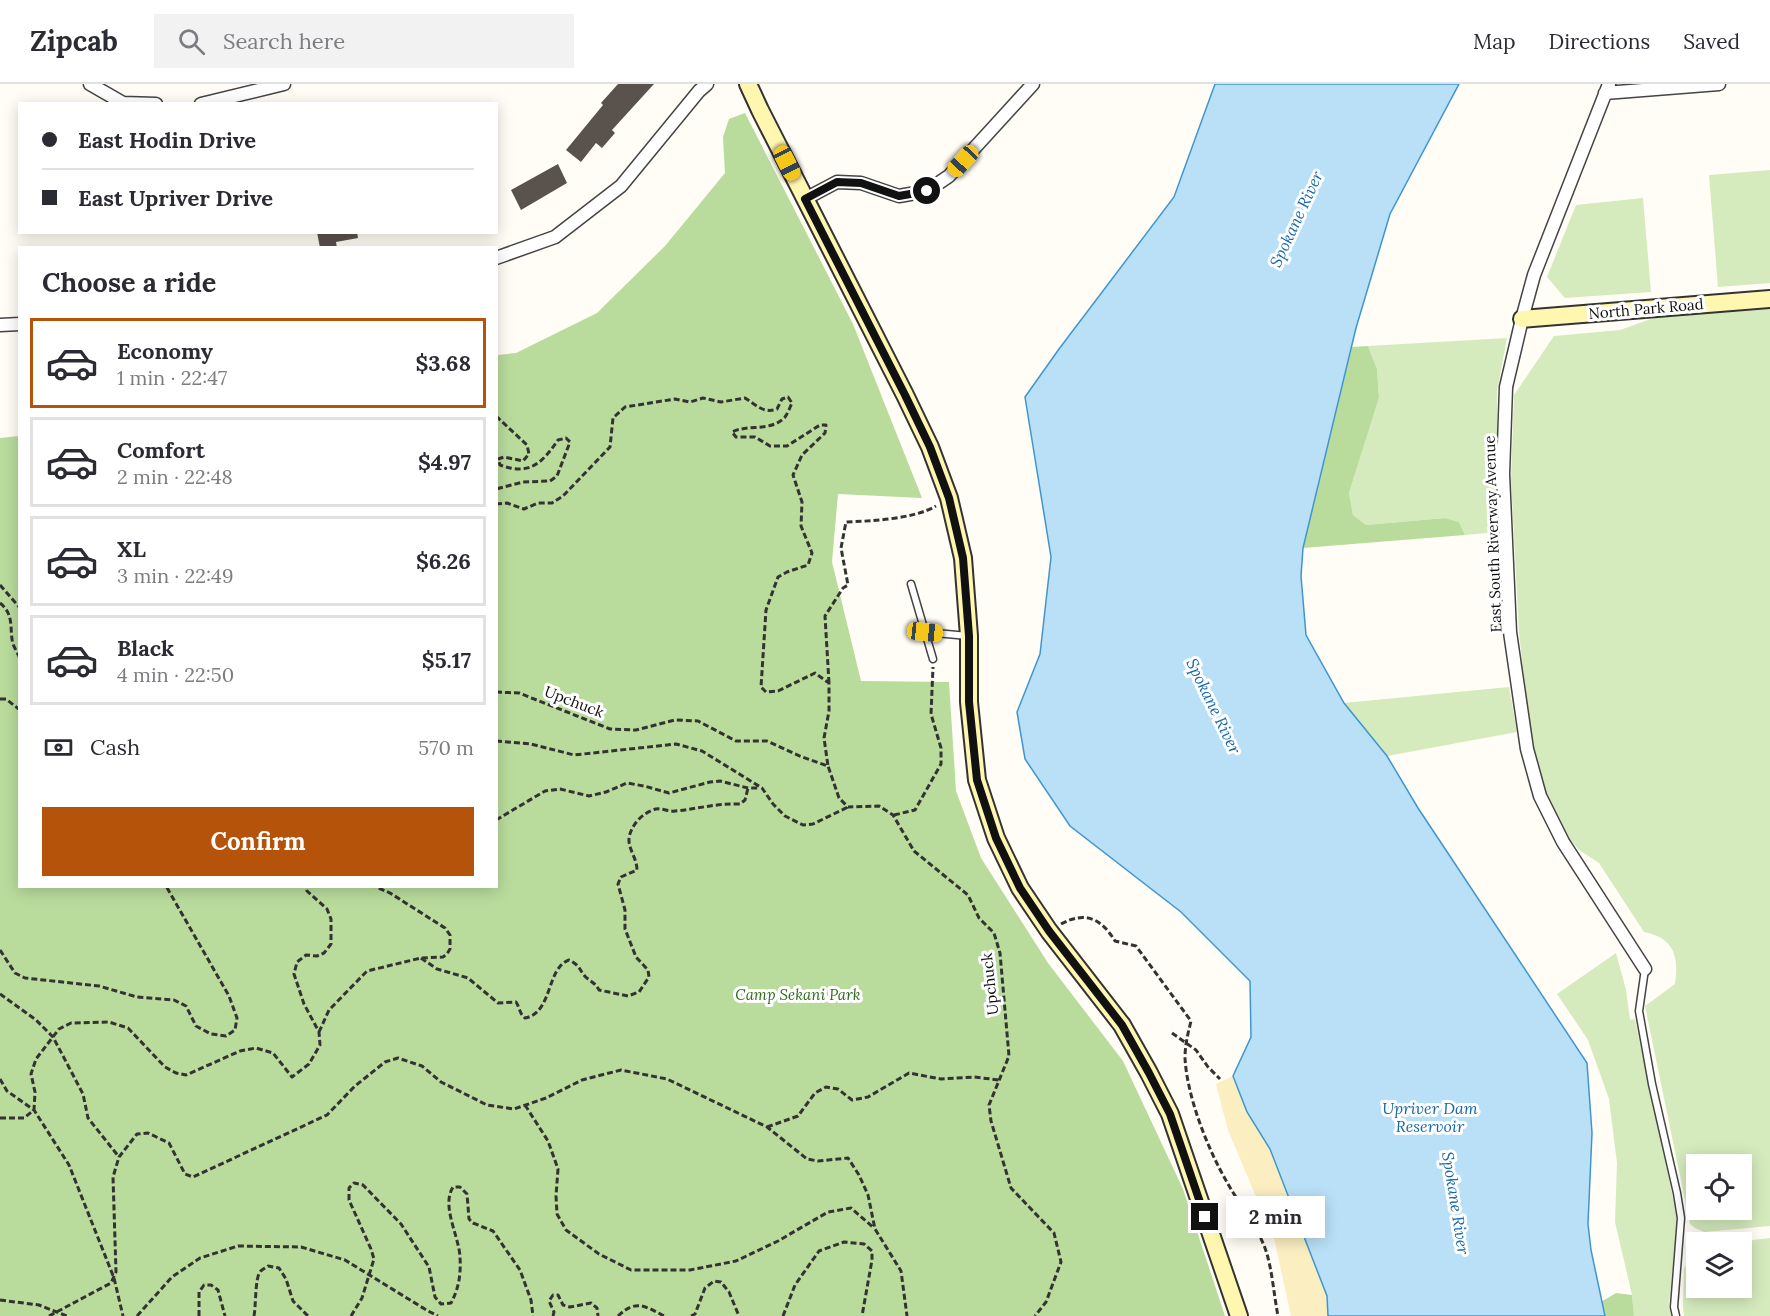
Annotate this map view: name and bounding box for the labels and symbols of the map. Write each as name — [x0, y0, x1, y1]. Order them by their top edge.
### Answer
car — [944, 142, 982, 180]
car — [771, 143, 803, 183]
water label: Spokane River — [1265, 167, 1327, 270]
route start — [913, 177, 940, 204]
street label: North Park Road — [1588, 294, 1704, 323]
street label: East South Riverway Avenue — [1480, 435, 1505, 633]
car — [906, 621, 944, 643]
water label: Spokane River — [1182, 655, 1246, 758]
street label: Upchuck — [542, 682, 607, 722]
street label: Upchuck — [977, 952, 1002, 1016]
park label: Camp Sekani Park — [735, 985, 861, 1004]
water label: Upriver Dam Reservoir — [1382, 1098, 1478, 1136]
water label: Spokane River — [1438, 1150, 1474, 1256]
callout: 2 min — [1226, 1196, 1325, 1238]
route end — [1191, 1203, 1218, 1230]

